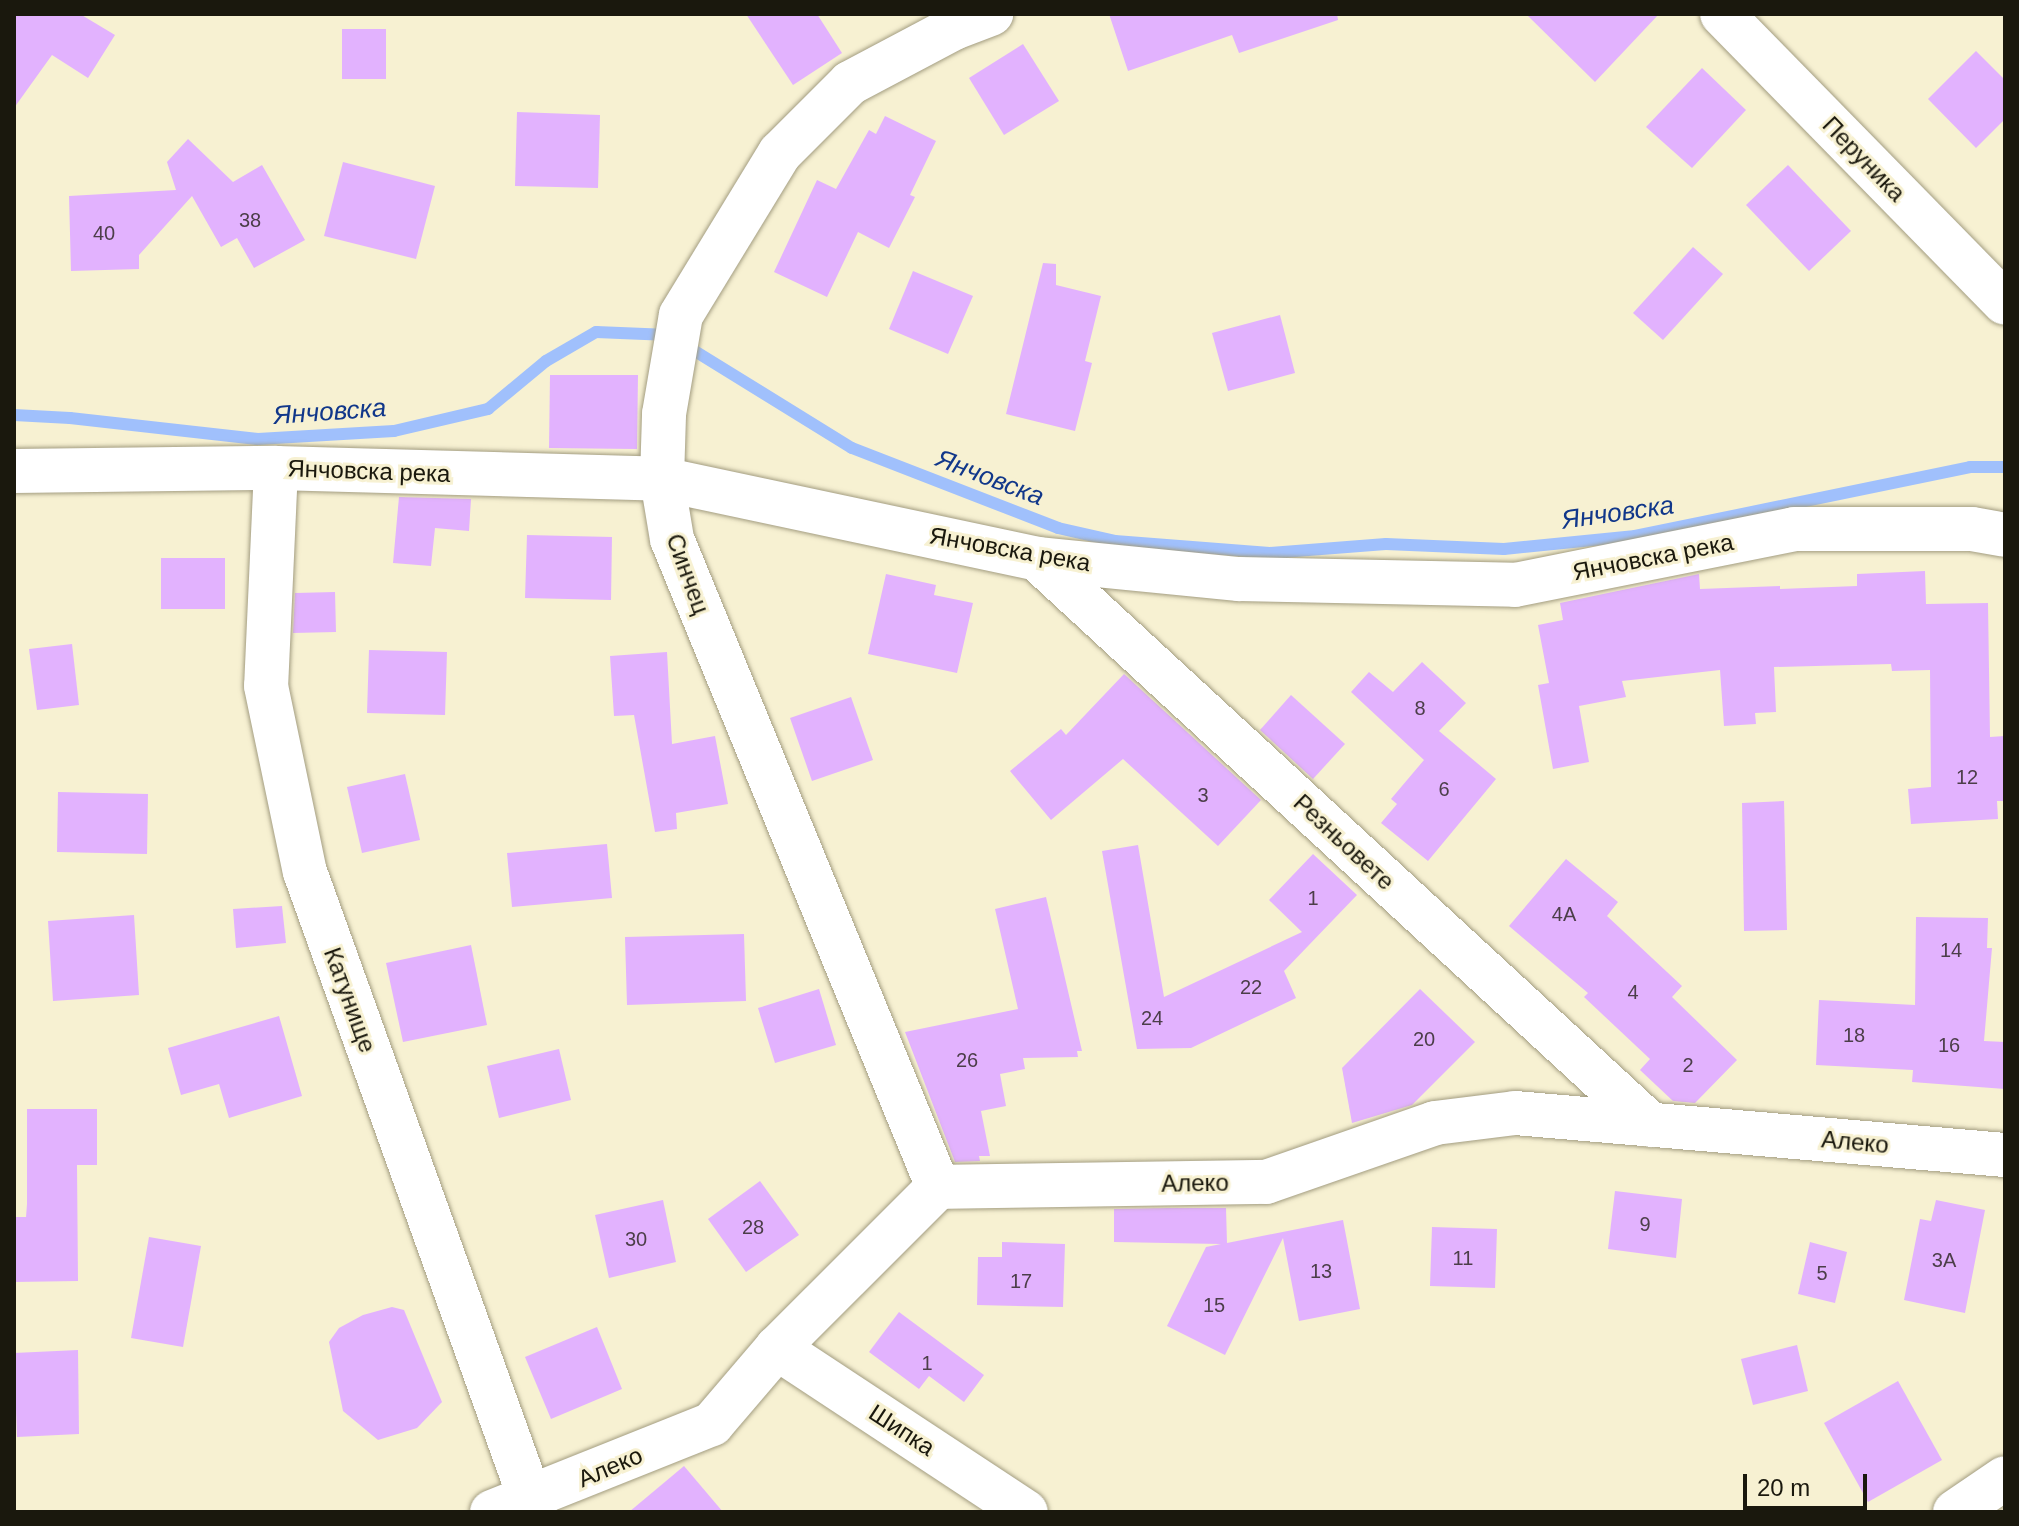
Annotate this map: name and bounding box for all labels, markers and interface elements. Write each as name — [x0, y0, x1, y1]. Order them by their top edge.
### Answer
street label: Перуника — [1817, 111, 1911, 207]
house number: 38 — [239, 208, 261, 232]
house number: 40 — [93, 221, 115, 245]
water label: Янчовска — [273, 393, 387, 431]
water label: Янчовска — [932, 443, 1048, 513]
street label: Янчовска река — [287, 454, 451, 488]
water label: Янчовска — [1560, 490, 1676, 536]
street label: Янчовска река — [927, 521, 1093, 577]
street label: Янчовска река — [1570, 527, 1736, 587]
street label: Синчец — [660, 530, 716, 618]
house number: 8 — [1414, 696, 1426, 720]
house number: 12 — [1956, 765, 1978, 789]
house number: 6 — [1438, 777, 1450, 801]
house number: 3 — [1197, 783, 1209, 807]
street label: Резньовете — [1288, 788, 1400, 896]
house number: 1 — [1307, 886, 1319, 910]
house number: 4А — [1552, 902, 1576, 926]
house number: 14 — [1940, 938, 1962, 962]
street label: Катунище — [318, 944, 382, 1056]
house number: 22 — [1240, 975, 1262, 999]
house number: 4 — [1627, 980, 1639, 1004]
house number: 24 — [1141, 1006, 1163, 1030]
house number: 18 — [1843, 1023, 1865, 1047]
house number: 20 — [1413, 1027, 1435, 1051]
house number: 16 — [1938, 1033, 1960, 1057]
house number: 26 — [956, 1048, 978, 1072]
house number: 2 — [1682, 1053, 1694, 1077]
street label: Алеко — [1820, 1125, 1890, 1159]
street label: Алеко — [1161, 1168, 1229, 1198]
house number: 9 — [1639, 1212, 1651, 1236]
house number: 28 — [742, 1215, 764, 1239]
house number: 30 — [625, 1227, 647, 1251]
house number: 11 — [1453, 1246, 1473, 1270]
house number: 3А — [1932, 1248, 1956, 1272]
house number: 13 — [1310, 1259, 1332, 1283]
house number: 5 — [1816, 1261, 1828, 1285]
house number: 17 — [1010, 1269, 1032, 1293]
house number: 15 — [1203, 1293, 1225, 1317]
house number: 1 — [921, 1351, 933, 1375]
street label: Шипка — [864, 1398, 940, 1462]
street label: Алеко — [573, 1441, 647, 1493]
scale bar — [1747, 1458, 1871, 1508]
text: 20 m — [1757, 1474, 1810, 1501]

